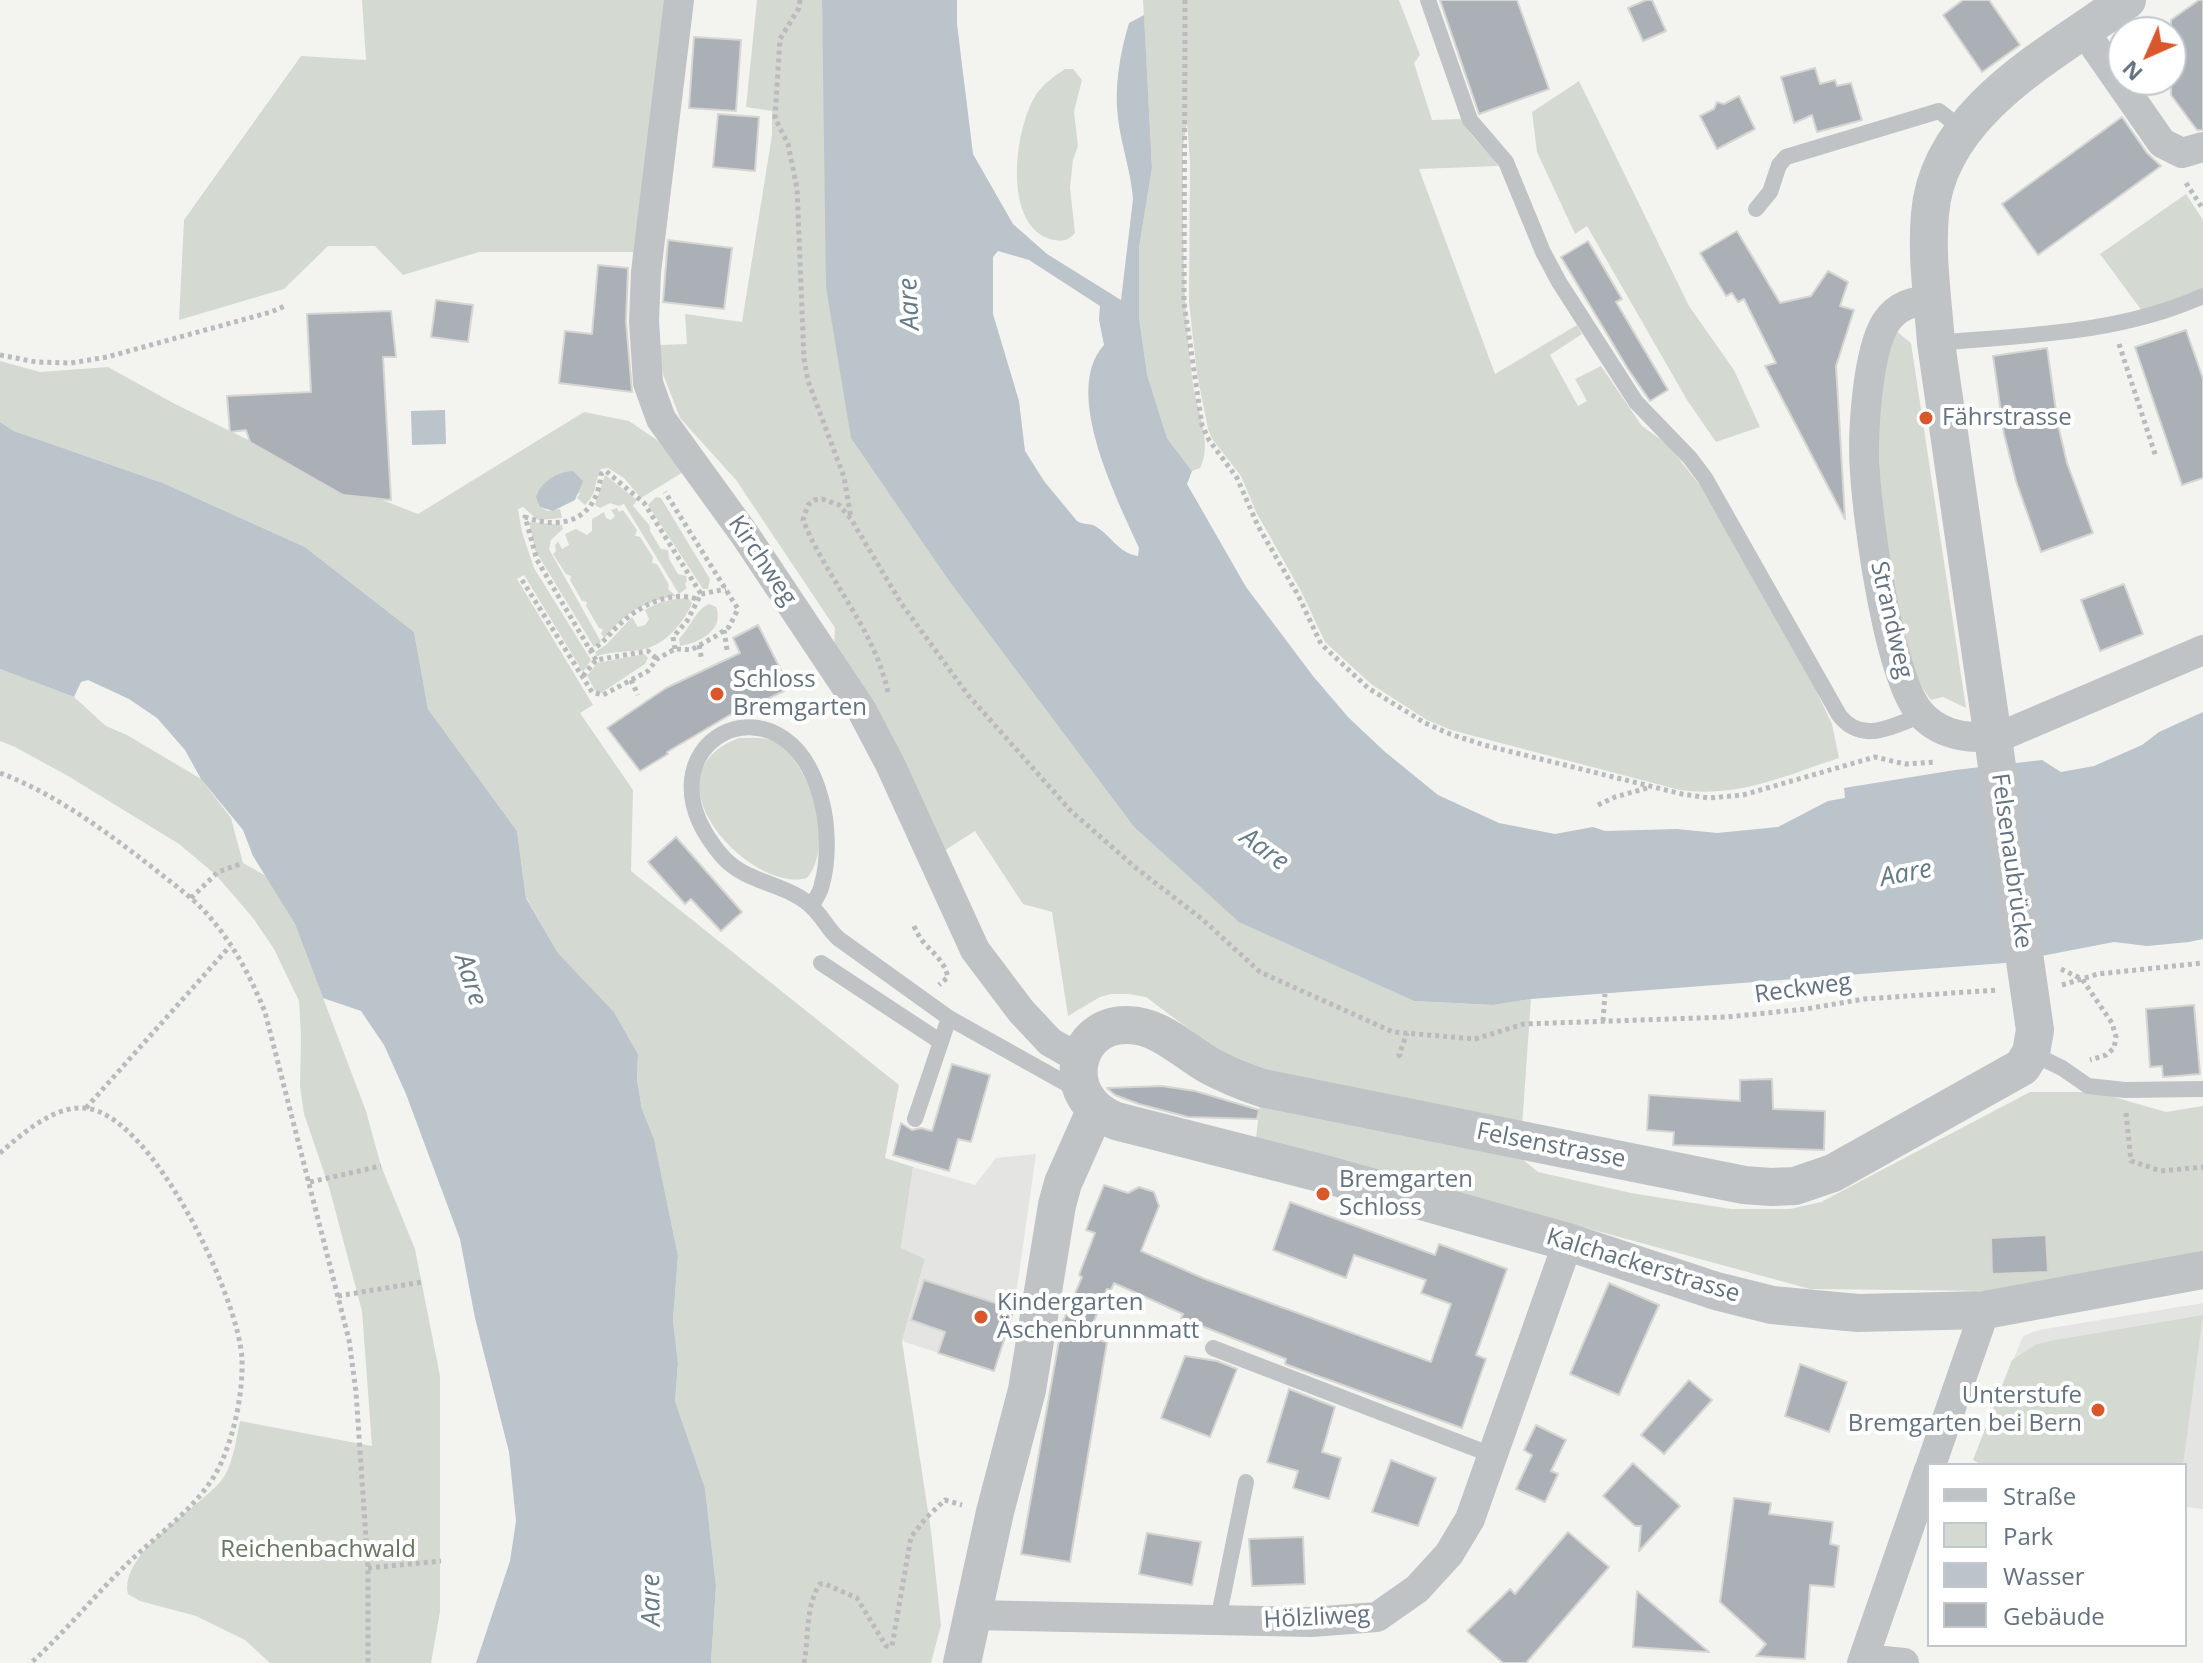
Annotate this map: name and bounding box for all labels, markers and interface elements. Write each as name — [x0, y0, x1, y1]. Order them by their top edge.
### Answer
north arrow — [2107, 16, 2187, 96]
text: N — [2115, 55, 2148, 88]
water label: Aare — [893, 277, 927, 331]
place label: Fährstrasse — [1942, 404, 2072, 432]
marker: Fährstrasse — [1917, 409, 1935, 427]
street label: Kirchweg — [722, 511, 802, 611]
street label: Strandweg — [1864, 559, 1918, 681]
place label: Schloss Bremgarten — [733, 666, 867, 722]
marker: Schloss Bremgarten — [708, 685, 726, 703]
street label: Felsenaubrücke — [1984, 772, 2038, 950]
water label: Aare — [1234, 822, 1294, 878]
water label: Aare — [1877, 854, 1935, 894]
water label: Aare — [447, 950, 493, 1010]
street label: Reckweg — [1753, 968, 1853, 1010]
street label: Felsenstrasse — [1474, 1117, 1628, 1175]
place label: Bremgarten Schloss — [1339, 1166, 1473, 1222]
marker: Bremgarten Schloss — [1314, 1185, 1332, 1203]
street label: Kalchackerstrasse — [1543, 1223, 1743, 1309]
place label: Kindergarten Äschenbrunnmatt — [997, 1289, 1199, 1345]
marker: Kindergarten Äschenbrunnmatt — [972, 1308, 990, 1326]
place label: Unterstufe Bremgarten bei Bern — [1848, 1382, 2082, 1438]
marker: Unterstufe Bremgarten bei Bern — [2089, 1401, 2107, 1419]
legend — [1927, 1463, 2187, 1647]
text: Straße — [2003, 1479, 2076, 1512]
text: Park — [2003, 1519, 2053, 1552]
park label: Reichenbachwald — [220, 1536, 416, 1564]
text: Wasser — [2003, 1559, 2085, 1592]
water label: Aare — [636, 1573, 668, 1627]
text: Gebäude — [2003, 1599, 2105, 1632]
street label: Hölzliweg — [1263, 1601, 1371, 1635]

